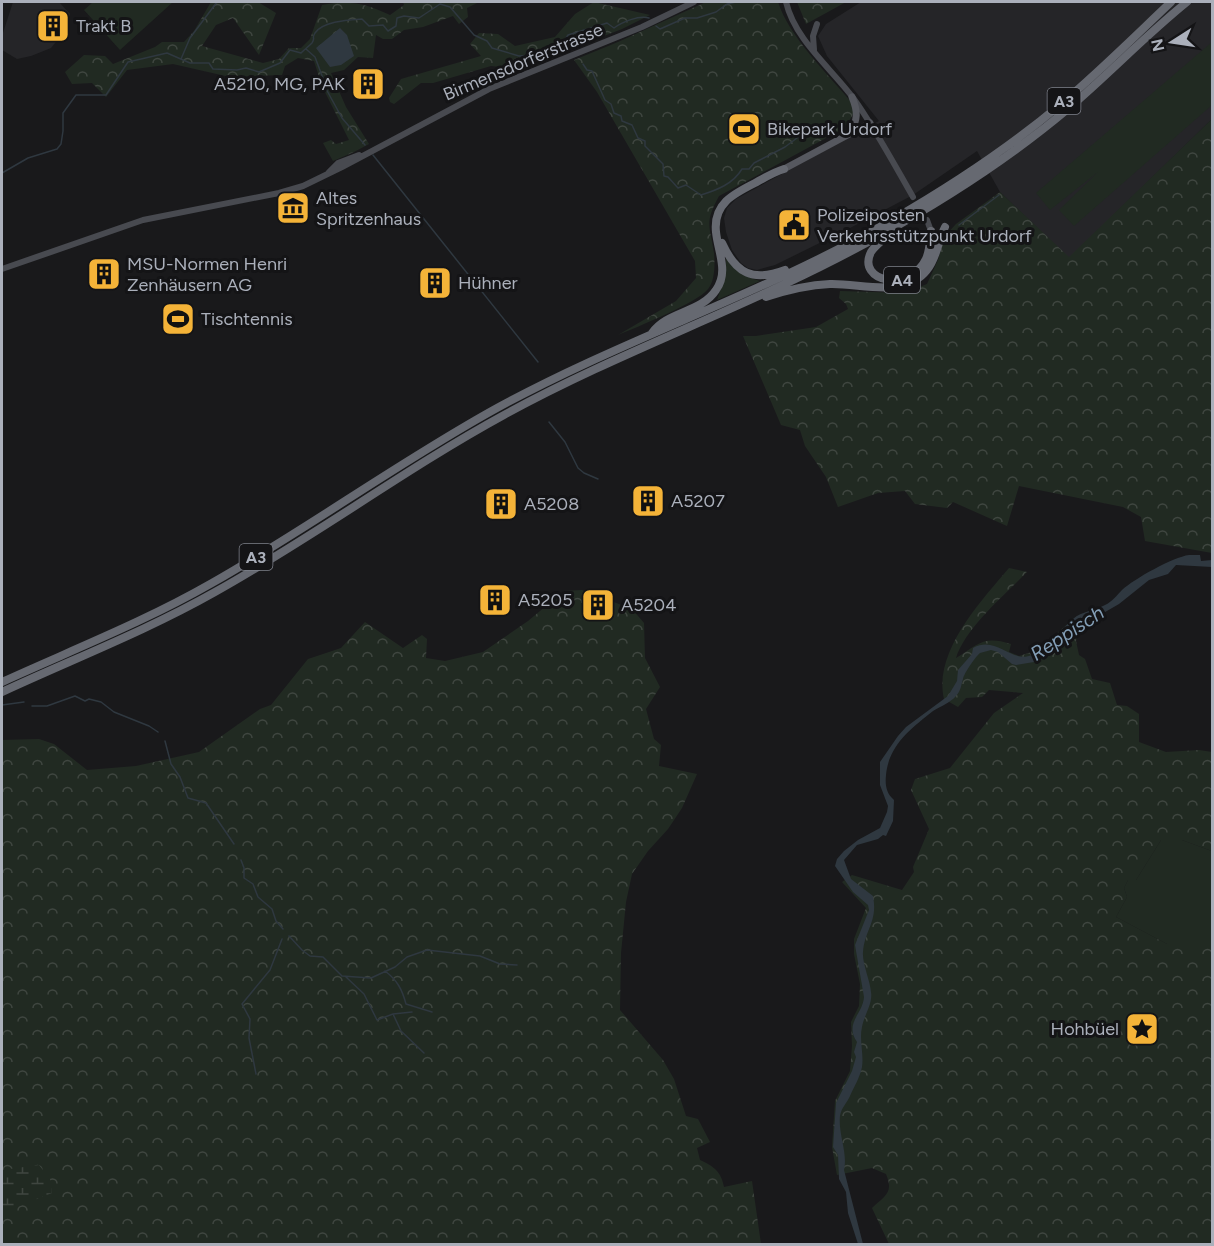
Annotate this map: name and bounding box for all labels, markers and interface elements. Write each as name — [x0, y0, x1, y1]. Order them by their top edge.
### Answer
building icon: Trakt B — [35, 8, 71, 44]
north arrow — [1142, 12, 1202, 72]
place label: Trakt B — [76, 15, 131, 37]
street label: Birmensdorferstrasse — [440, 18, 606, 106]
text: N — [1147, 37, 1168, 53]
building icon: A5210, MG, PAK — [350, 66, 386, 102]
place label: A5210, MG, PAK — [214, 73, 345, 95]
road number: A3 — [1048, 88, 1080, 114]
sports icon: Bikepark Urdorf — [726, 111, 762, 147]
place label: Bikepark Urdorf — [767, 118, 892, 140]
place label: Altes Spritzenhaus — [316, 187, 421, 230]
museum icon: Altes Spritzenhaus — [275, 190, 311, 226]
place label: Polizeiposten Verkehrsstützpunkt Urdorf — [817, 204, 1032, 247]
public building icon: Polizeiposten Verkehrsstützpunkt Urdorf — [776, 207, 812, 243]
place label: MSU-Normen Henri Zenhäusern AG — [127, 253, 287, 296]
building icon: MSU-Normen Henri Zenhäusern AG — [86, 256, 122, 292]
building icon: Hühner — [417, 265, 453, 301]
road number: A4 — [884, 267, 920, 293]
place label: Hühner — [458, 272, 518, 294]
sports icon: Tischtennis — [160, 301, 196, 337]
place label: Tischtennis — [201, 308, 293, 330]
building icon: A5207 — [630, 483, 666, 519]
building icon: A5208 — [483, 486, 519, 522]
place label: A5207 — [671, 490, 725, 512]
place label: A5208 — [524, 493, 579, 515]
road number: A3 — [240, 544, 272, 570]
building icon: A5205 — [477, 582, 513, 618]
building icon: A5204 — [580, 587, 616, 623]
place label: A5205 — [518, 589, 573, 611]
place label: A5204 — [621, 594, 676, 616]
water label: Reppisch — [1026, 600, 1108, 666]
place icon: Hohbüel — [1124, 1011, 1160, 1047]
place label: Hohbüel — [1051, 1018, 1119, 1040]

